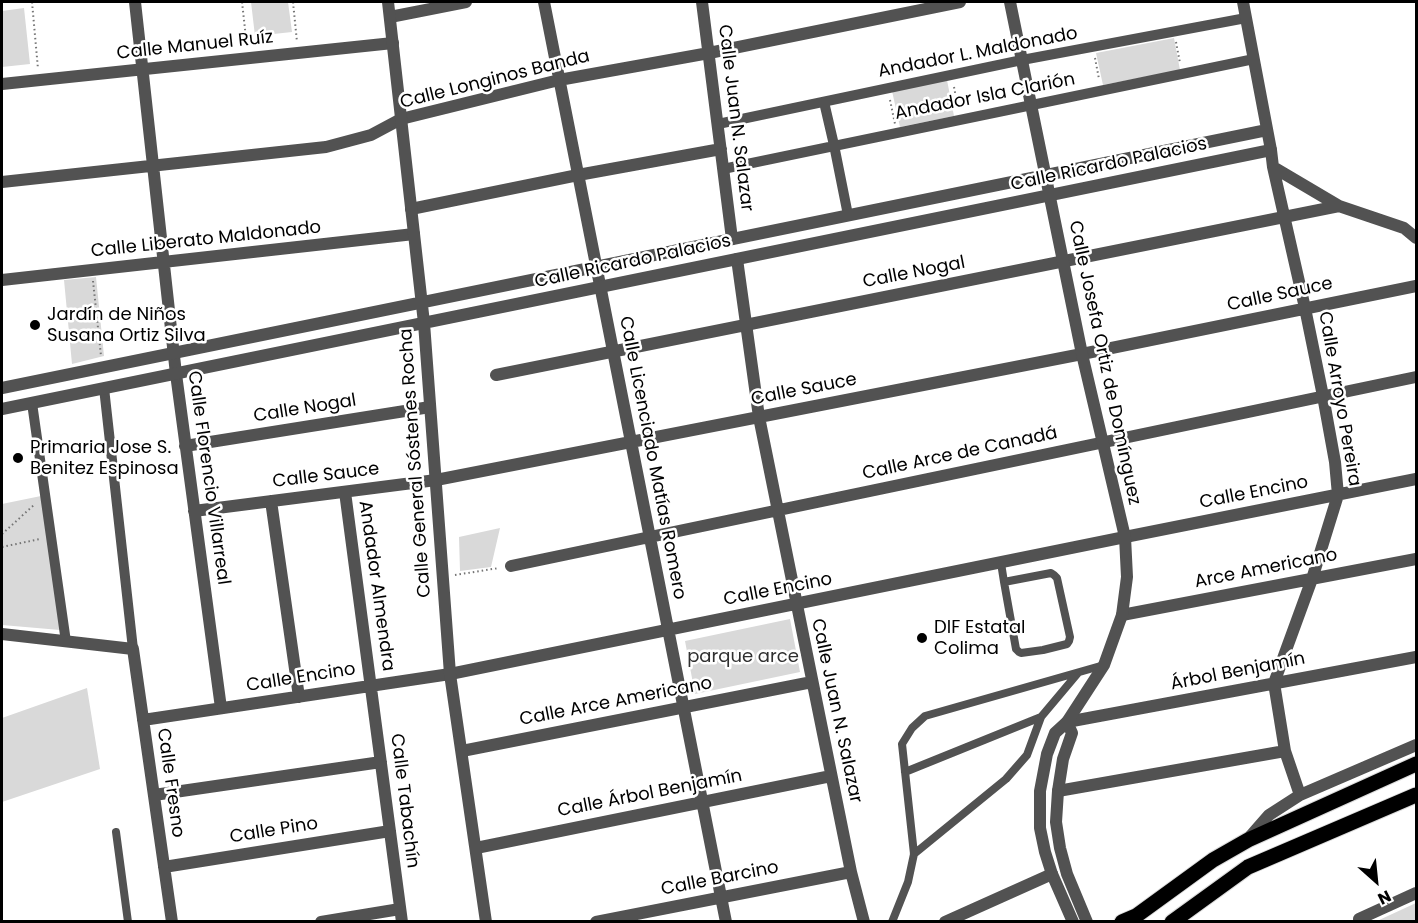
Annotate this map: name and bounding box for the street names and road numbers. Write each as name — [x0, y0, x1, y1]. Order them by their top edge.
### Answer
street label: Calle Juan N. Salazar — [713, 23, 757, 213]
street label: Andador L. Maldonado — [876, 23, 1080, 83]
street label: Calle Manuel Ruíz — [116, 27, 274, 65]
street label: Calle Longinos Banda — [398, 46, 592, 114]
street label: Andador Isla Clarión — [893, 69, 1077, 125]
street label: Calle Ricardo Palacios — [1009, 134, 1209, 196]
street label: Calle Liberato Maldonado — [90, 217, 322, 263]
street label: Calle Josefa Ortiz de Domínguez — [1063, 219, 1145, 507]
street label: Calle Ricardo Palacios — [533, 231, 733, 293]
street label: Calle Nogal — [861, 252, 967, 294]
street label: Calle Sauce — [1225, 273, 1335, 317]
street label: Calle Arroyo Pereira — [1313, 310, 1365, 488]
street label: Calle Licenciado Matías Romero — [614, 315, 690, 601]
street label: Calle General Sóstenes Rocha — [396, 328, 436, 598]
street label: Calle Sauce — [749, 369, 859, 411]
street label: Calle Florencio Villarreal — [182, 370, 234, 586]
street label: Calle Nogal — [252, 390, 358, 428]
street label: Calle Arce de Canadá — [861, 423, 1059, 485]
street label: Calle Sauce — [271, 459, 381, 493]
street label: Calle Encino — [1198, 472, 1310, 514]
street label: Andador Almendra — [353, 499, 399, 673]
street label: Arce Americano — [1193, 545, 1339, 593]
street label: Calle Encino — [722, 569, 834, 611]
street label: Calle Juan N. Salazar — [806, 617, 866, 805]
street label: Árbol Benjamín — [1169, 648, 1307, 696]
street label: Calle Encino — [245, 659, 357, 697]
street label: Calle Arce Americano — [518, 673, 714, 731]
street label: Calle Fresno — [152, 727, 188, 839]
street label: Calle Tabachín — [385, 732, 423, 870]
street label: Calle Árbol Benjamín — [556, 766, 744, 822]
street label: Calle Pino — [228, 813, 320, 849]
street label: Calle Barcino — [659, 857, 781, 901]

